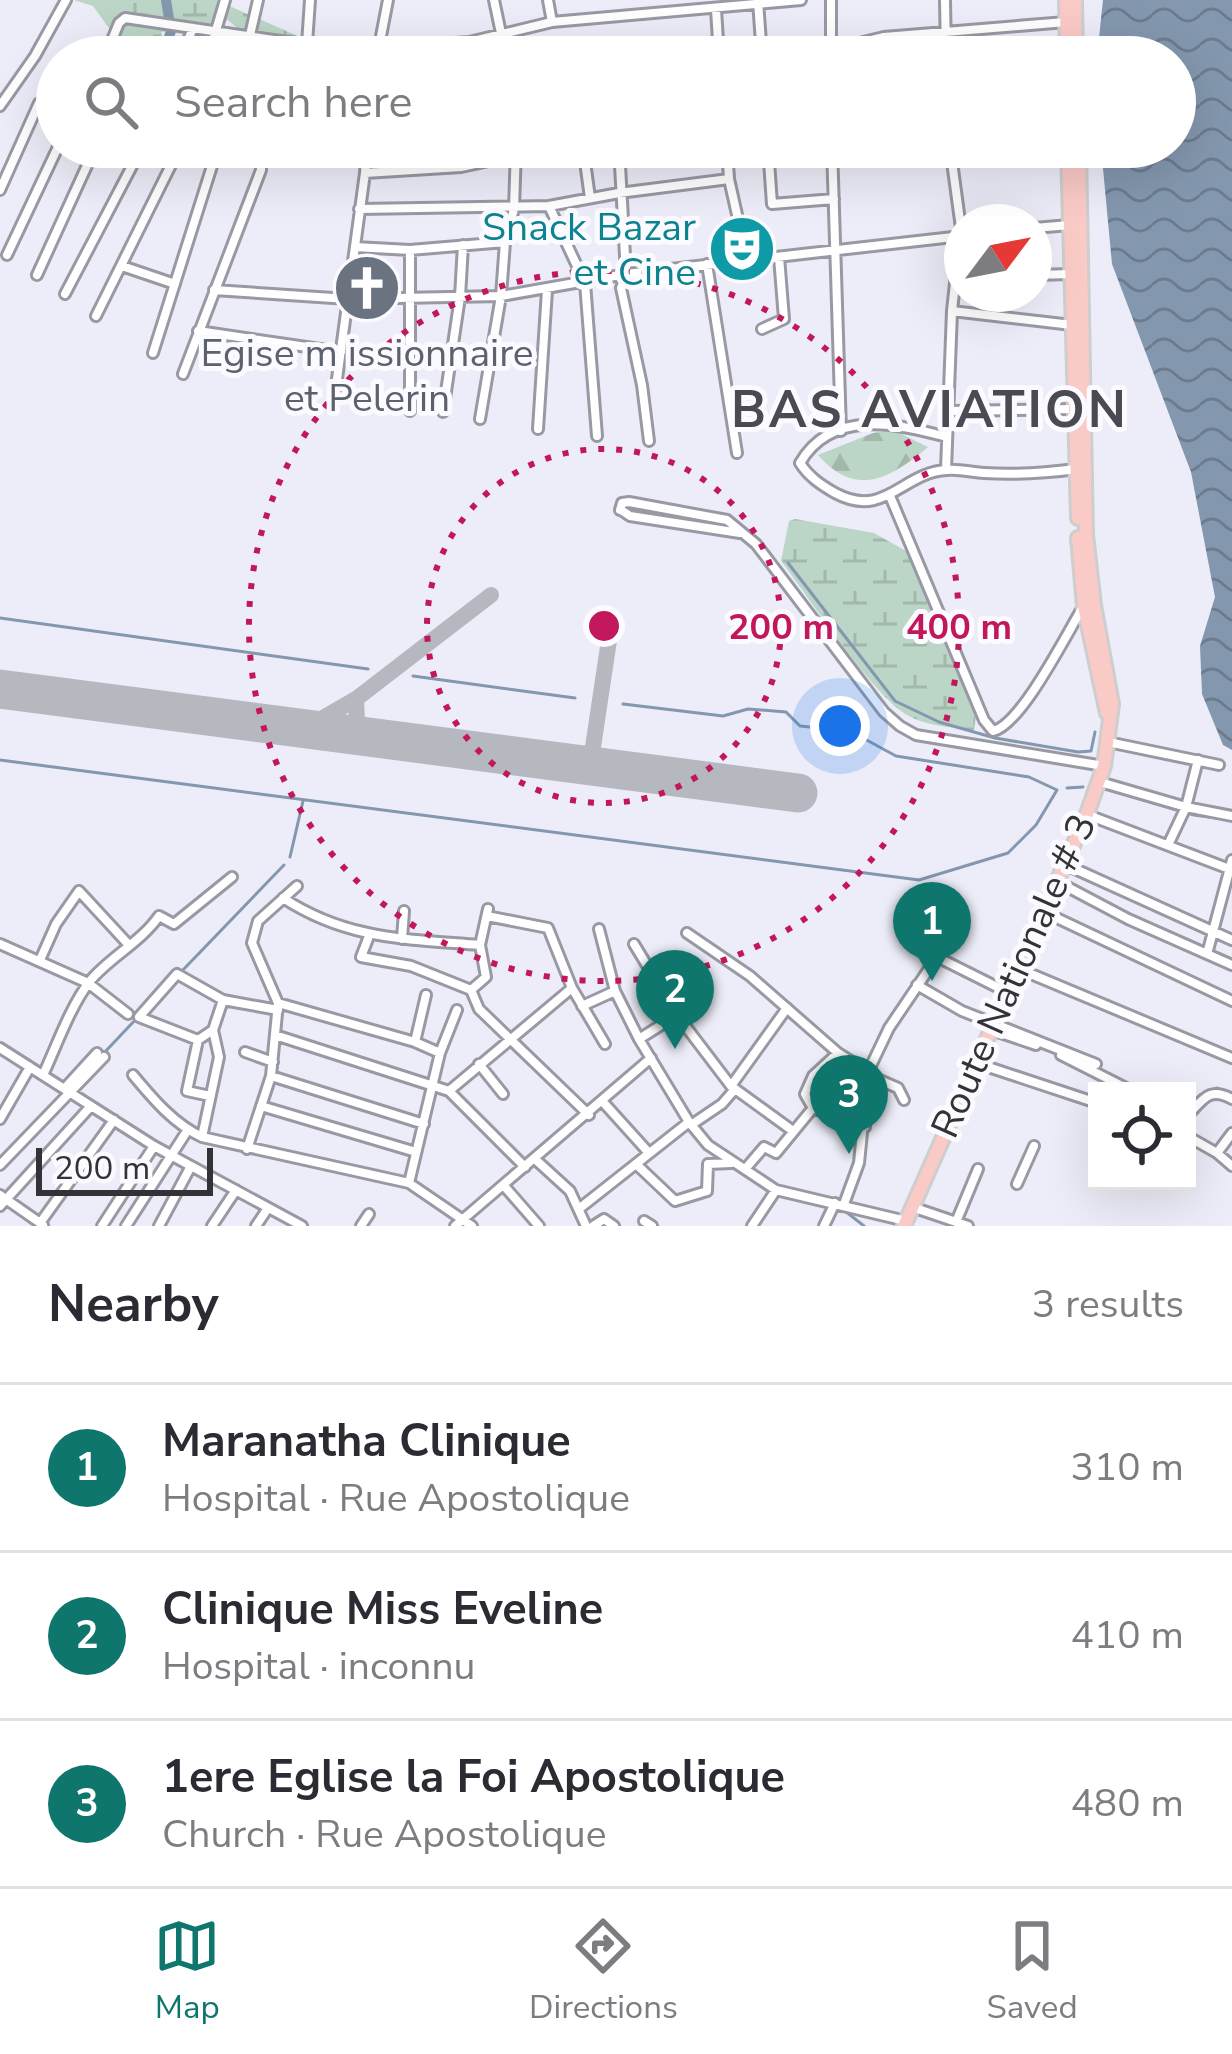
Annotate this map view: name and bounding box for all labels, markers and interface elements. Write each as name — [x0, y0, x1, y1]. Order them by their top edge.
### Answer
search box — [36, 36, 1196, 168]
icon: search — [78, 69, 144, 135]
text: Search here — [174, 72, 413, 133]
place label: Snack Bazar et Cine — [482, 201, 696, 299]
north arrow — [944, 204, 1052, 312]
theatre icon: Snack Bazar et Cine — [707, 214, 777, 284]
church icon: Egise m issionnaire et Pelerin — [332, 253, 402, 323]
place label: Egise m issionnaire et Pelerin — [200, 327, 534, 425]
district label: BAS AVIATION — [731, 375, 1129, 445]
text: 200 m — [728, 603, 834, 652]
text: 400 m — [906, 603, 1012, 652]
centre of rings — [583, 605, 625, 647]
your location — [810, 696, 870, 756]
street label: Route Nationale # 3 — [919, 806, 1109, 1146]
pin: 1 — [893, 882, 971, 981]
pin: 2 — [636, 950, 714, 1049]
pin: 3 — [810, 1055, 888, 1154]
map controls — [1088, 1082, 1196, 1190]
button: locate — [1088, 1082, 1196, 1190]
scale bar — [36, 1142, 213, 1195]
text: 200 m — [54, 1146, 150, 1191]
text: Nearby — [48, 1269, 219, 1339]
text: 3 results — [1032, 1278, 1184, 1331]
text: Maranatha Clinique — [162, 1411, 571, 1472]
text: 1 — [75, 1441, 99, 1494]
text: 310 m — [1070, 1441, 1184, 1494]
text: Hospital · Rue Apostolique — [162, 1472, 630, 1525]
text: Clinique Miss Eveline — [162, 1579, 603, 1640]
text: 2 — [75, 1609, 99, 1662]
text: 410 m — [1070, 1609, 1184, 1662]
text: Hospital · inconnu — [162, 1640, 475, 1693]
text: 1ere Eglise la Foi Apostolique — [162, 1747, 785, 1808]
text: 3 — [75, 1777, 99, 1830]
text: 480 m — [1070, 1777, 1184, 1830]
text: Church · Rue Apostolique — [162, 1808, 606, 1861]
tab: Map — [154, 1913, 220, 2030]
tab: Directions — [529, 1913, 678, 2030]
tab: Saved — [986, 1913, 1078, 2030]

